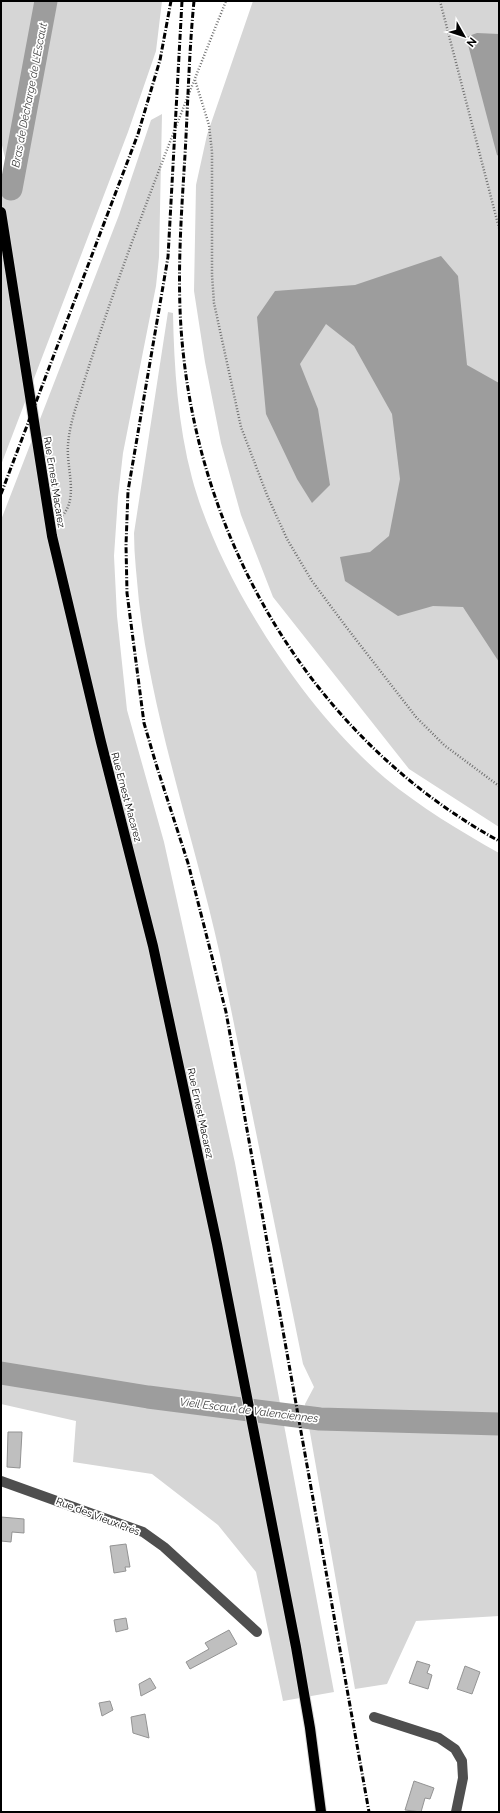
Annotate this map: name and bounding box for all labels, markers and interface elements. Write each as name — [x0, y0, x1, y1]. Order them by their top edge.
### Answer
north arrow — [444, 16, 484, 56]
water label: Bras de Décharge de L'Escaut — [9, 21, 50, 169]
text: N — [464, 35, 479, 49]
street label: Rue Ernest Macarez — [42, 436, 67, 528]
street label: Rue Ernest Macarez — [109, 751, 144, 843]
street label: Rue Ernest Macarez — [186, 1067, 215, 1159]
water label: Vieil Escaut de Valenciennes — [179, 1396, 319, 1425]
street label: Rue des Vieux Prés — [54, 1495, 141, 1538]

